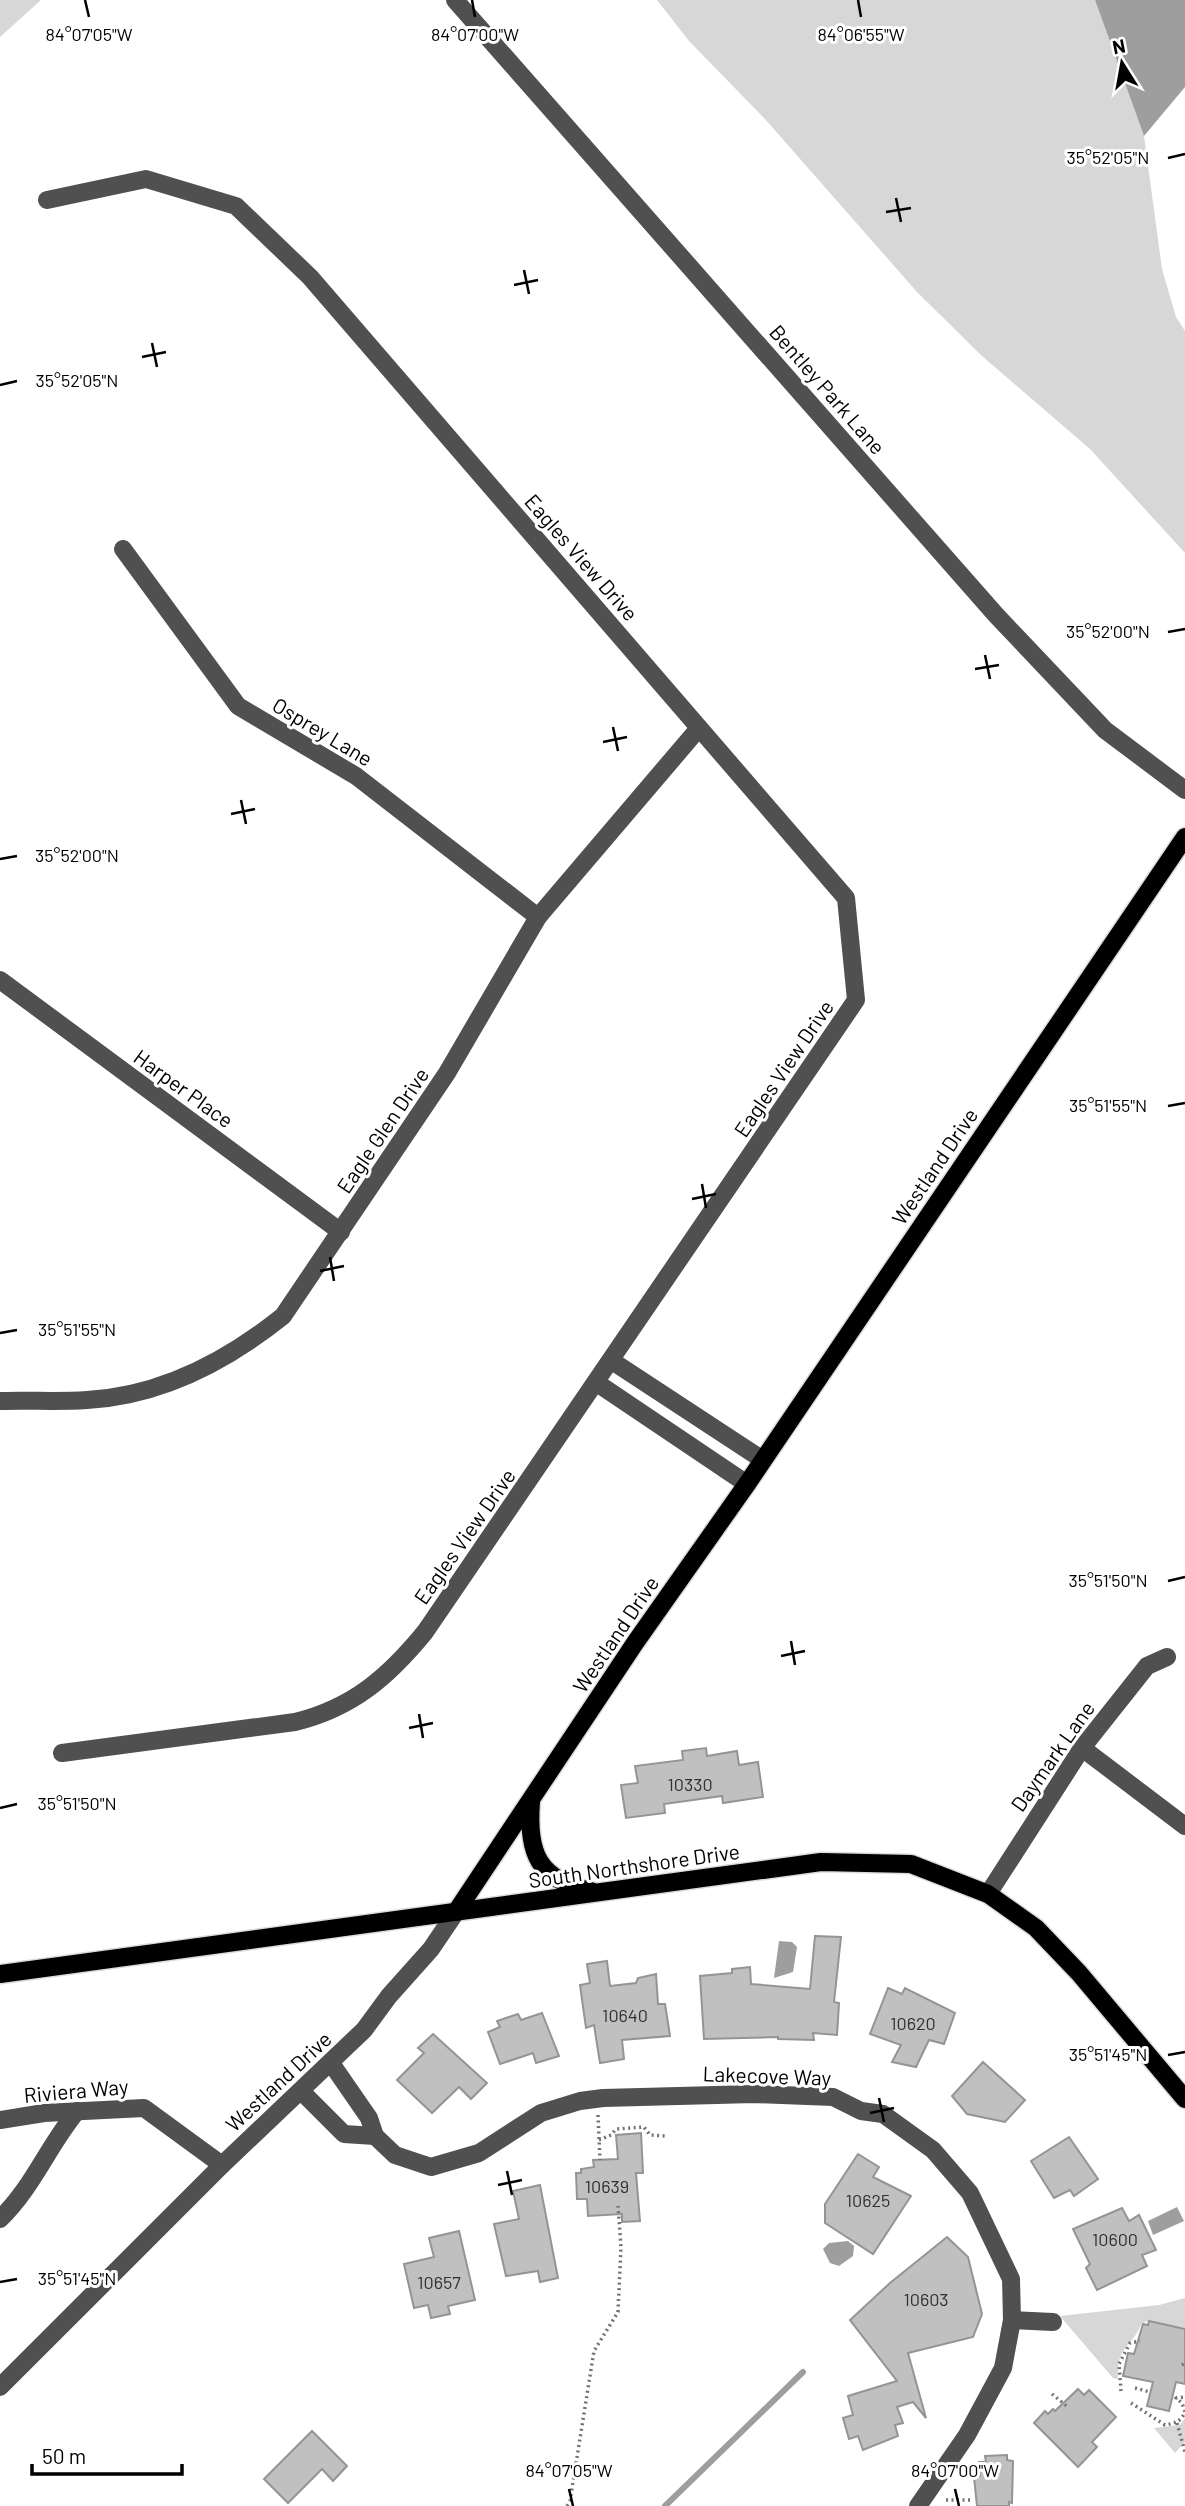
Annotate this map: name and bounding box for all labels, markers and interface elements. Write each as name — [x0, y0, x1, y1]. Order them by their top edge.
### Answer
text: 84°07'05"W — [45, 23, 133, 45]
text: 84°07'00"W — [431, 23, 519, 45]
text: 84°06'55"W — [817, 23, 905, 45]
north arrow — [1087, 28, 1157, 98]
text: N — [1110, 33, 1127, 58]
text: 35°52'05"N — [1067, 146, 1149, 168]
street label: Bentley Park Lane — [765, 319, 891, 459]
text: 35°52'05"N — [36, 369, 118, 391]
street label: Eagles View Drive — [520, 489, 644, 625]
text: 35°52'00"N — [1066, 620, 1150, 642]
street label: Osprey Lane — [269, 691, 377, 771]
text: 35°52'00"N — [35, 844, 119, 866]
street label: Eagles View Drive — [728, 995, 838, 1141]
street label: Harper Place — [129, 1044, 239, 1132]
street label: Eagle Glen Drive — [331, 1062, 433, 1198]
text: 35°51'55"N — [1069, 1094, 1147, 1116]
street label: Westland Drive — [886, 1103, 982, 1229]
text: 35°51'55"N — [38, 1318, 116, 1340]
street label: Eagles View Drive — [408, 1463, 520, 1609]
text: 35°51'50"N — [1068, 1569, 1148, 1591]
street label: Westland Drive — [567, 1571, 663, 1697]
street label: Daymark Lane — [1005, 1696, 1099, 1816]
house number: 10330 — [667, 1773, 713, 1795]
text: 35°51'50"N — [37, 1792, 117, 1814]
street label: South Northshore Drive — [527, 1838, 741, 1892]
house number: 10640 — [602, 2004, 648, 2026]
house number: 10620 — [890, 2012, 936, 2034]
street label: Westland Drive — [220, 2026, 336, 2136]
text: 35°51'45"N — [1069, 2043, 1147, 2065]
street label: Lakecove Way — [702, 2060, 832, 2090]
street label: Riviera Way — [23, 2073, 130, 2107]
house number: 10639 — [585, 2175, 629, 2197]
house number: 10625 — [846, 2189, 890, 2211]
house number: 10600 — [1092, 2228, 1138, 2250]
text: 35°51'45"N — [38, 2267, 116, 2289]
house number: 10657 — [417, 2271, 461, 2293]
house number: 10603 — [903, 2288, 949, 2310]
scale bar — [32, 2432, 182, 2476]
text: 50 m — [42, 2443, 86, 2468]
text: 84°07'05"W — [525, 2459, 613, 2481]
text: 84°07'00"W — [911, 2459, 999, 2481]

